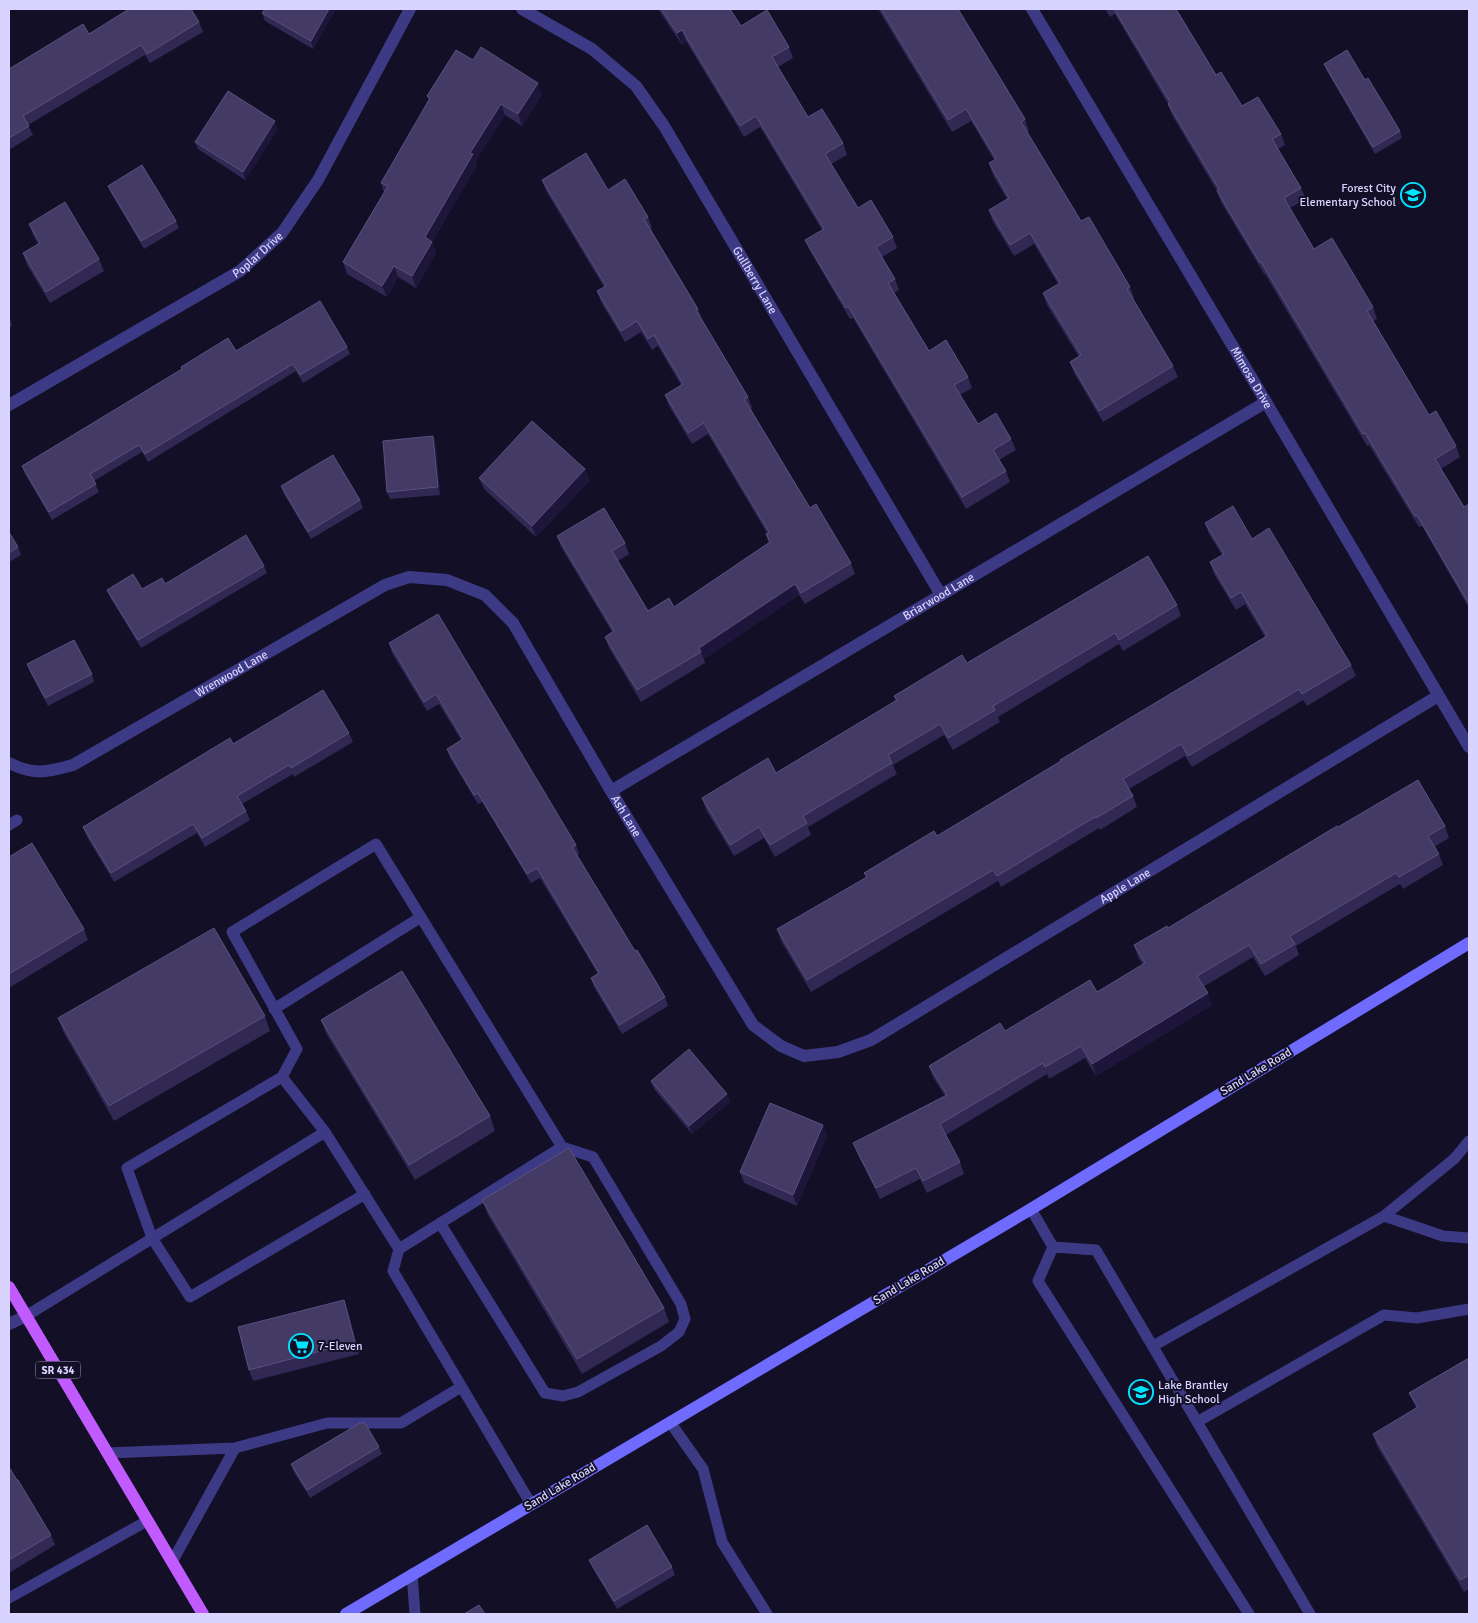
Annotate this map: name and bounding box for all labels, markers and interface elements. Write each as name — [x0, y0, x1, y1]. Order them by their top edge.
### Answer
place label: Forest City Elementary School — [1300, 181, 1396, 210]
school or university icon: Forest City Elementary School — [1400, 182, 1426, 208]
street label: Poplar Drive — [230, 228, 286, 281]
street label: Gullberry Lane — [729, 244, 781, 317]
street label: Mimosa Drive — [1227, 344, 1276, 411]
street label: Briarwood Lane — [900, 569, 977, 623]
street label: Wrenwood Lane — [192, 647, 270, 700]
street label: Ash Lane — [608, 792, 645, 840]
street label: Apple Lane — [1097, 865, 1153, 907]
street label: Sand Lake Road — [1218, 1045, 1294, 1099]
street label: Sand Lake Road — [871, 1254, 947, 1308]
supermarket icon: 7-Eleven — [288, 1333, 314, 1359]
place label: 7-Eleven — [318, 1339, 363, 1354]
road number: SR 434 — [36, 1362, 80, 1378]
place label: Lake Brantley High School — [1158, 1378, 1228, 1407]
school or university icon: Lake Brantley High School — [1128, 1379, 1154, 1405]
street label: Sand Lake Road — [522, 1460, 598, 1514]

